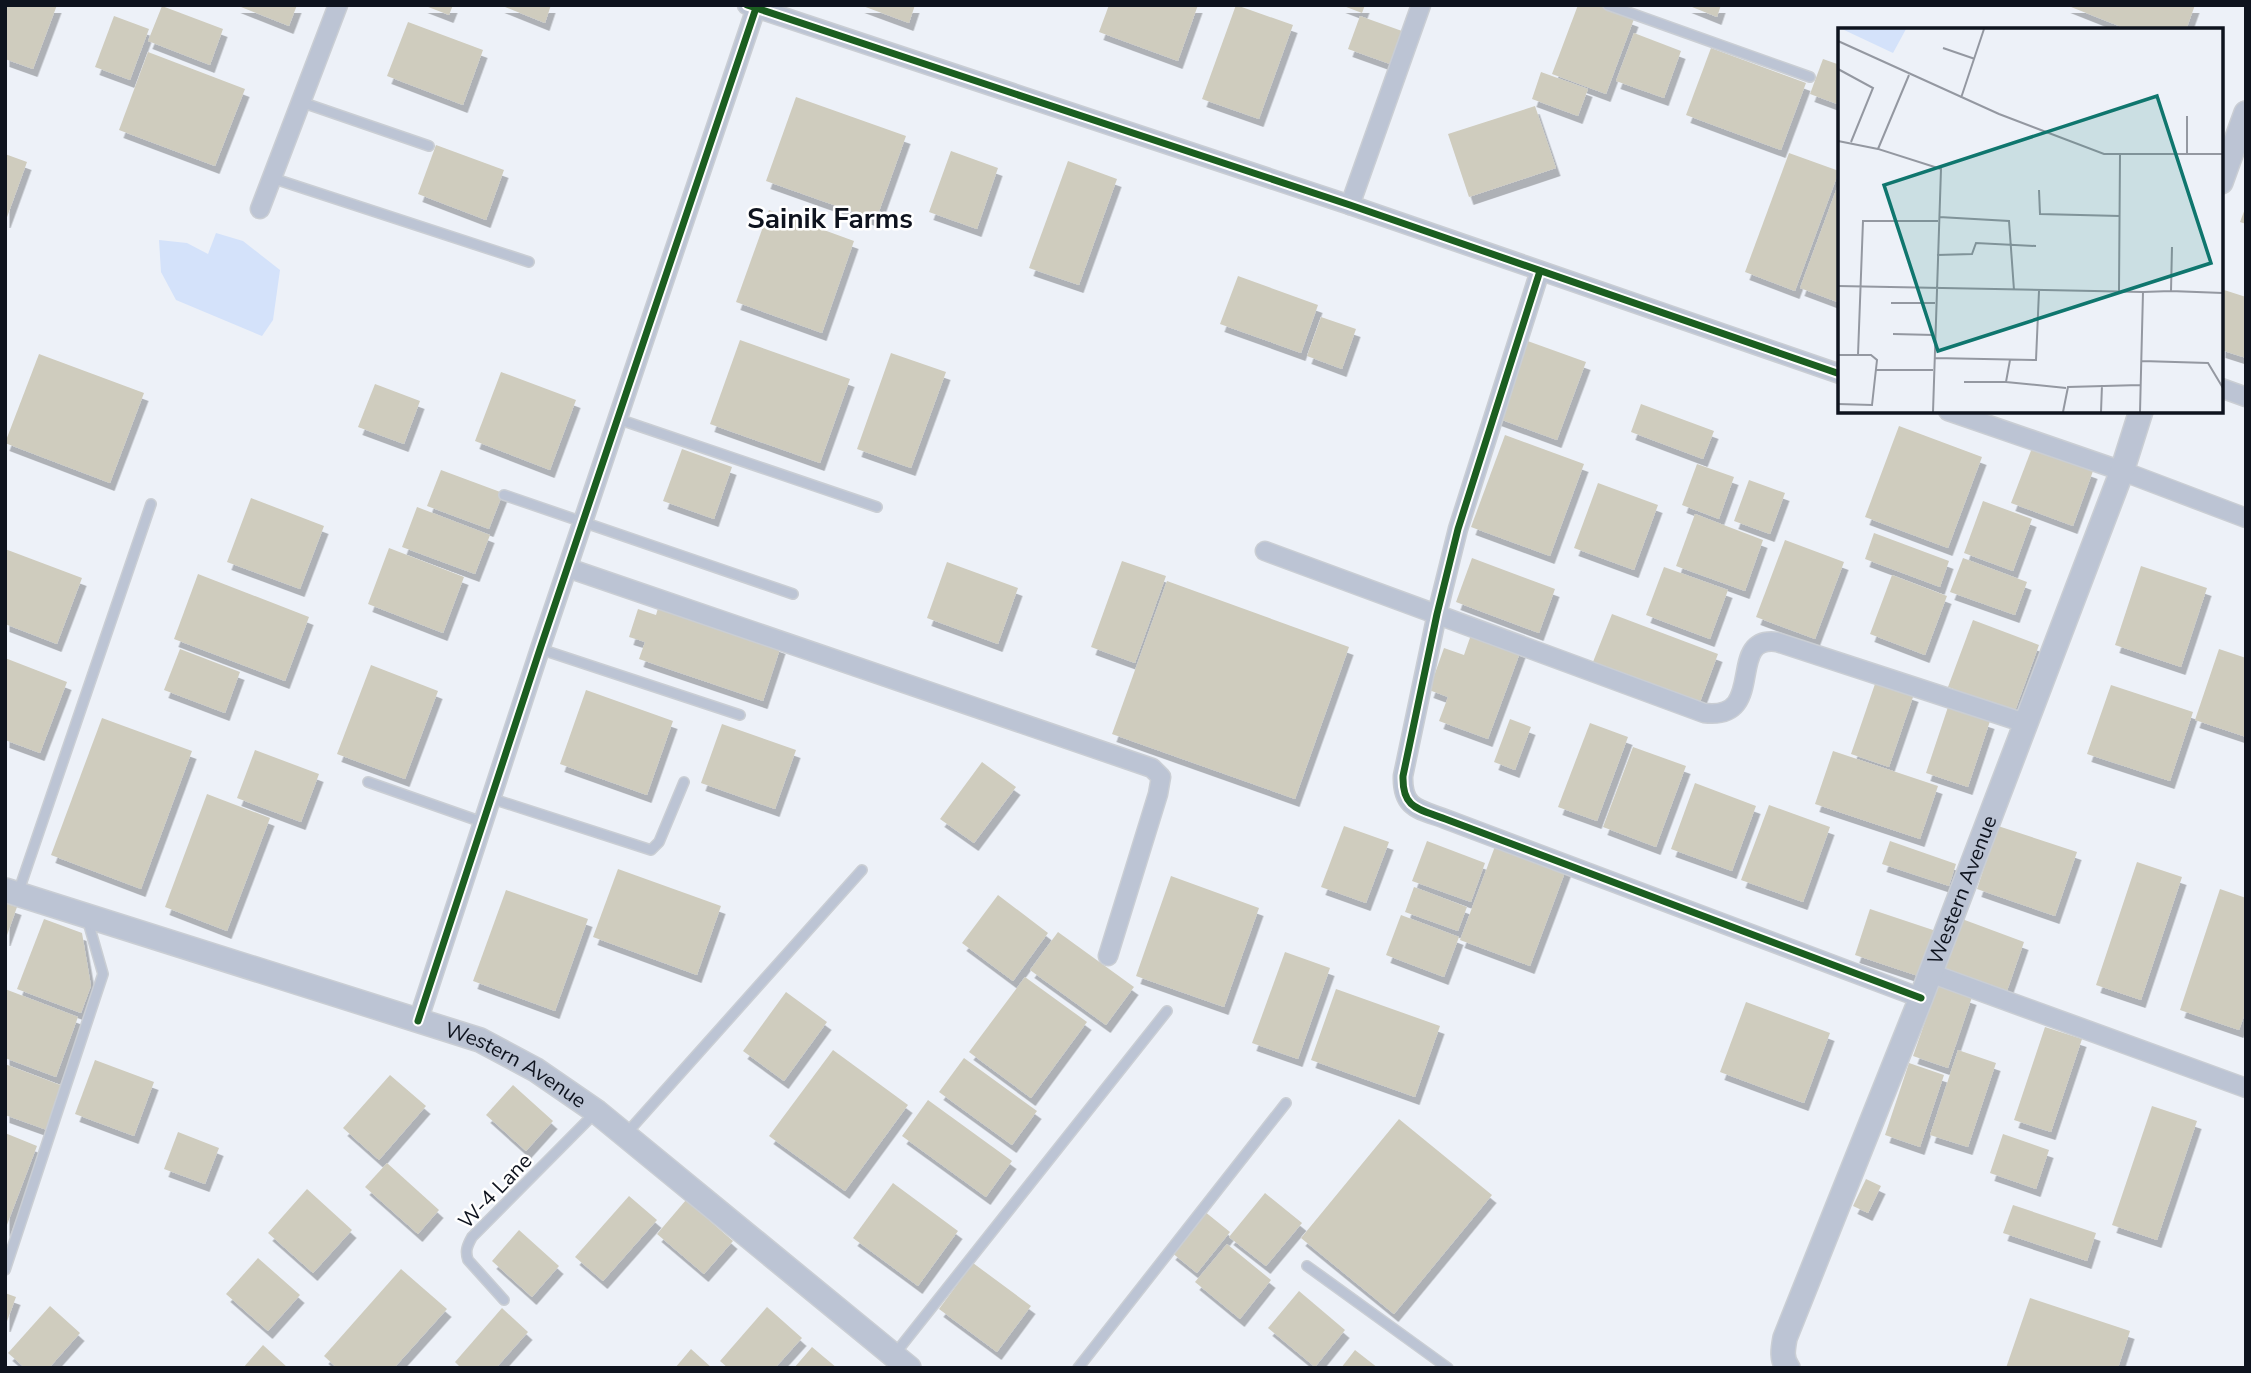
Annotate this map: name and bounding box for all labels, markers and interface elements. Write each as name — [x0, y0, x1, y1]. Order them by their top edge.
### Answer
inset map — [1838, 28, 2223, 413]
district label: Sainik Farms — [747, 200, 913, 238]
street label: Western Avenue — [1921, 811, 2003, 969]
street label: Western Avenue — [441, 1016, 592, 1115]
street label: W-4 Lane — [452, 1147, 538, 1235]

